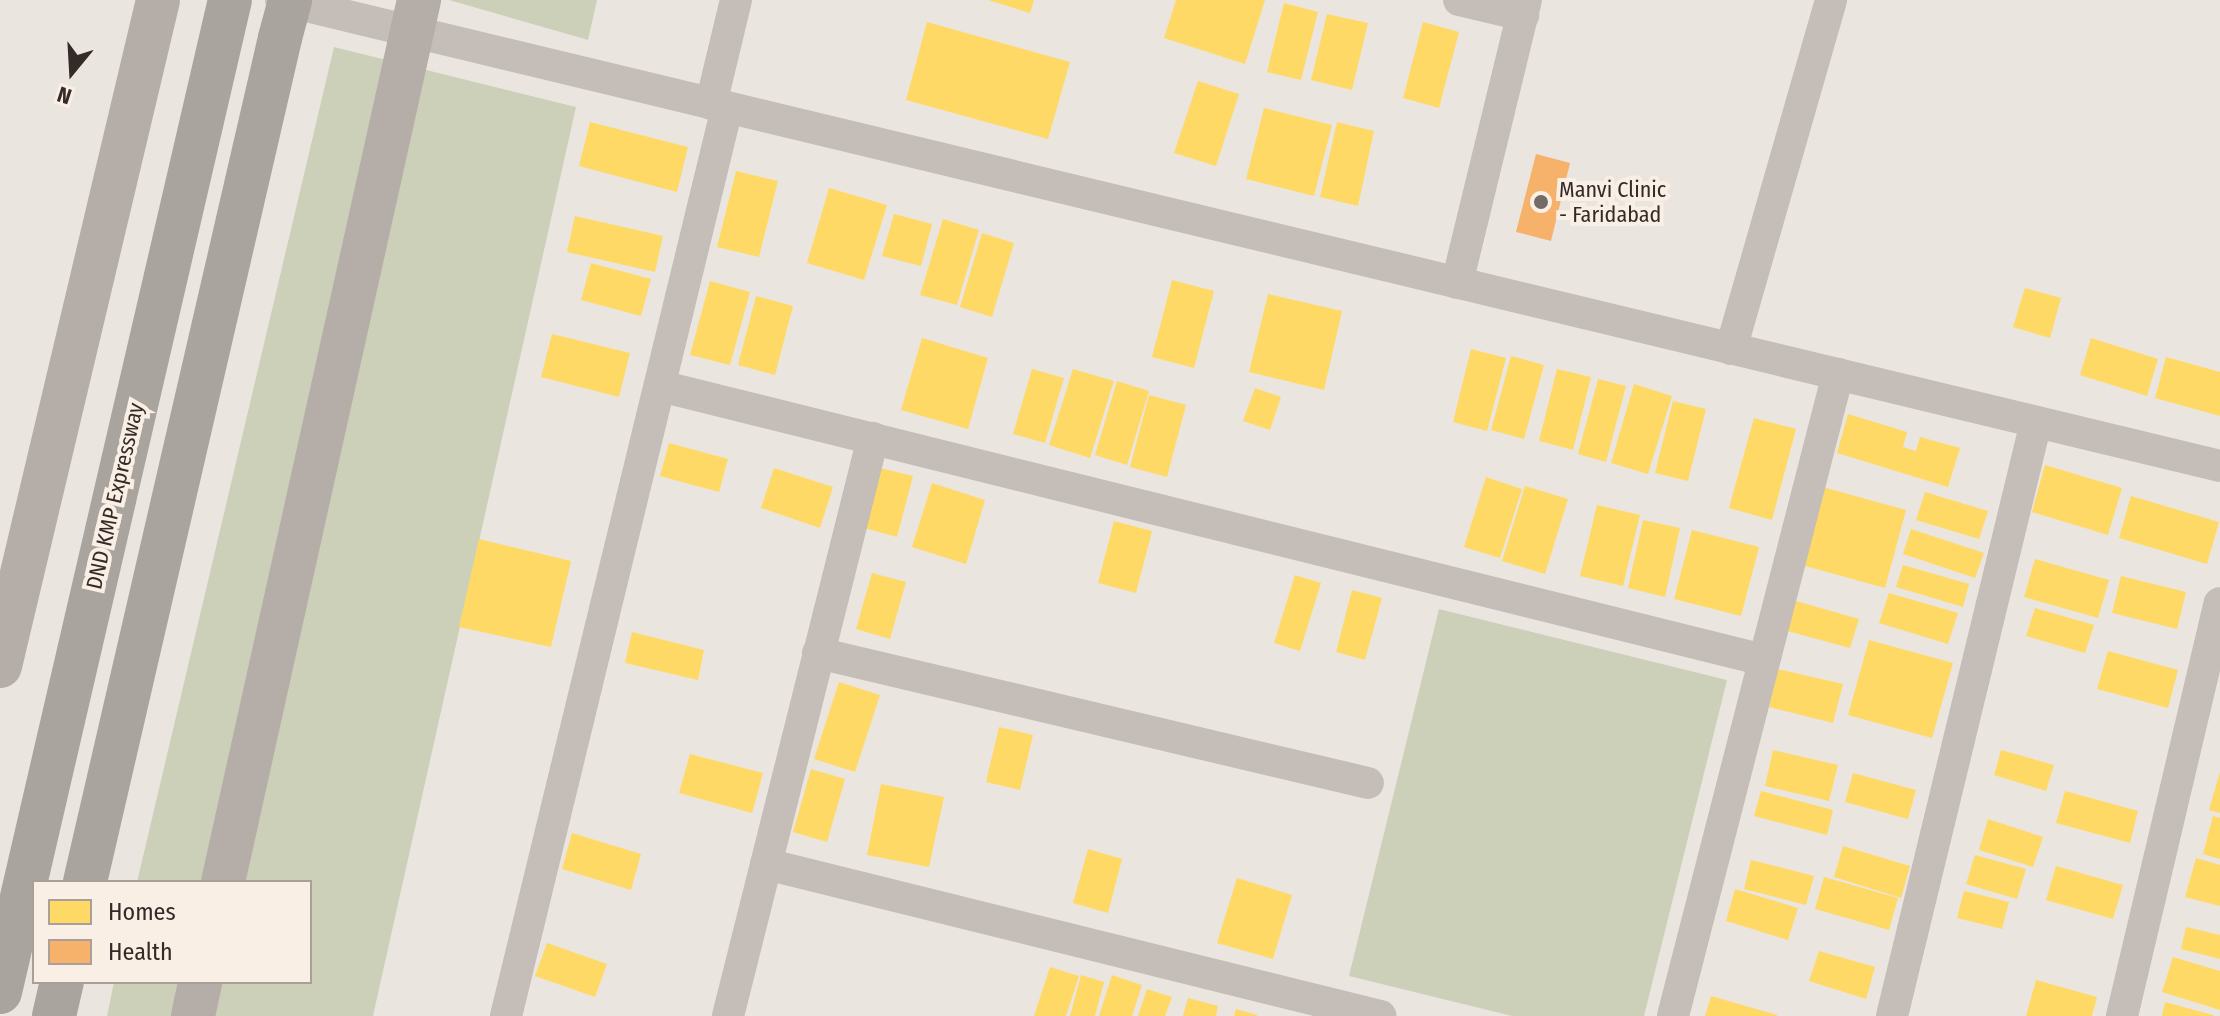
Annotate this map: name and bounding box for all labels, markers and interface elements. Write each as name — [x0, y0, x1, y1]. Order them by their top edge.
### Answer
north arrow — [32, 32, 112, 112]
text: N — [54, 80, 75, 110]
place label: Manvi Clinic - Faridabad — [1559, 176, 1666, 228]
marker: Manvi Clinic - Faridabad — [1530, 191, 1552, 213]
street label: DND KMP Expressway — [81, 400, 149, 592]
legend — [32, 880, 312, 984]
text: Homes — [108, 898, 176, 926]
text: Health — [108, 938, 173, 966]

